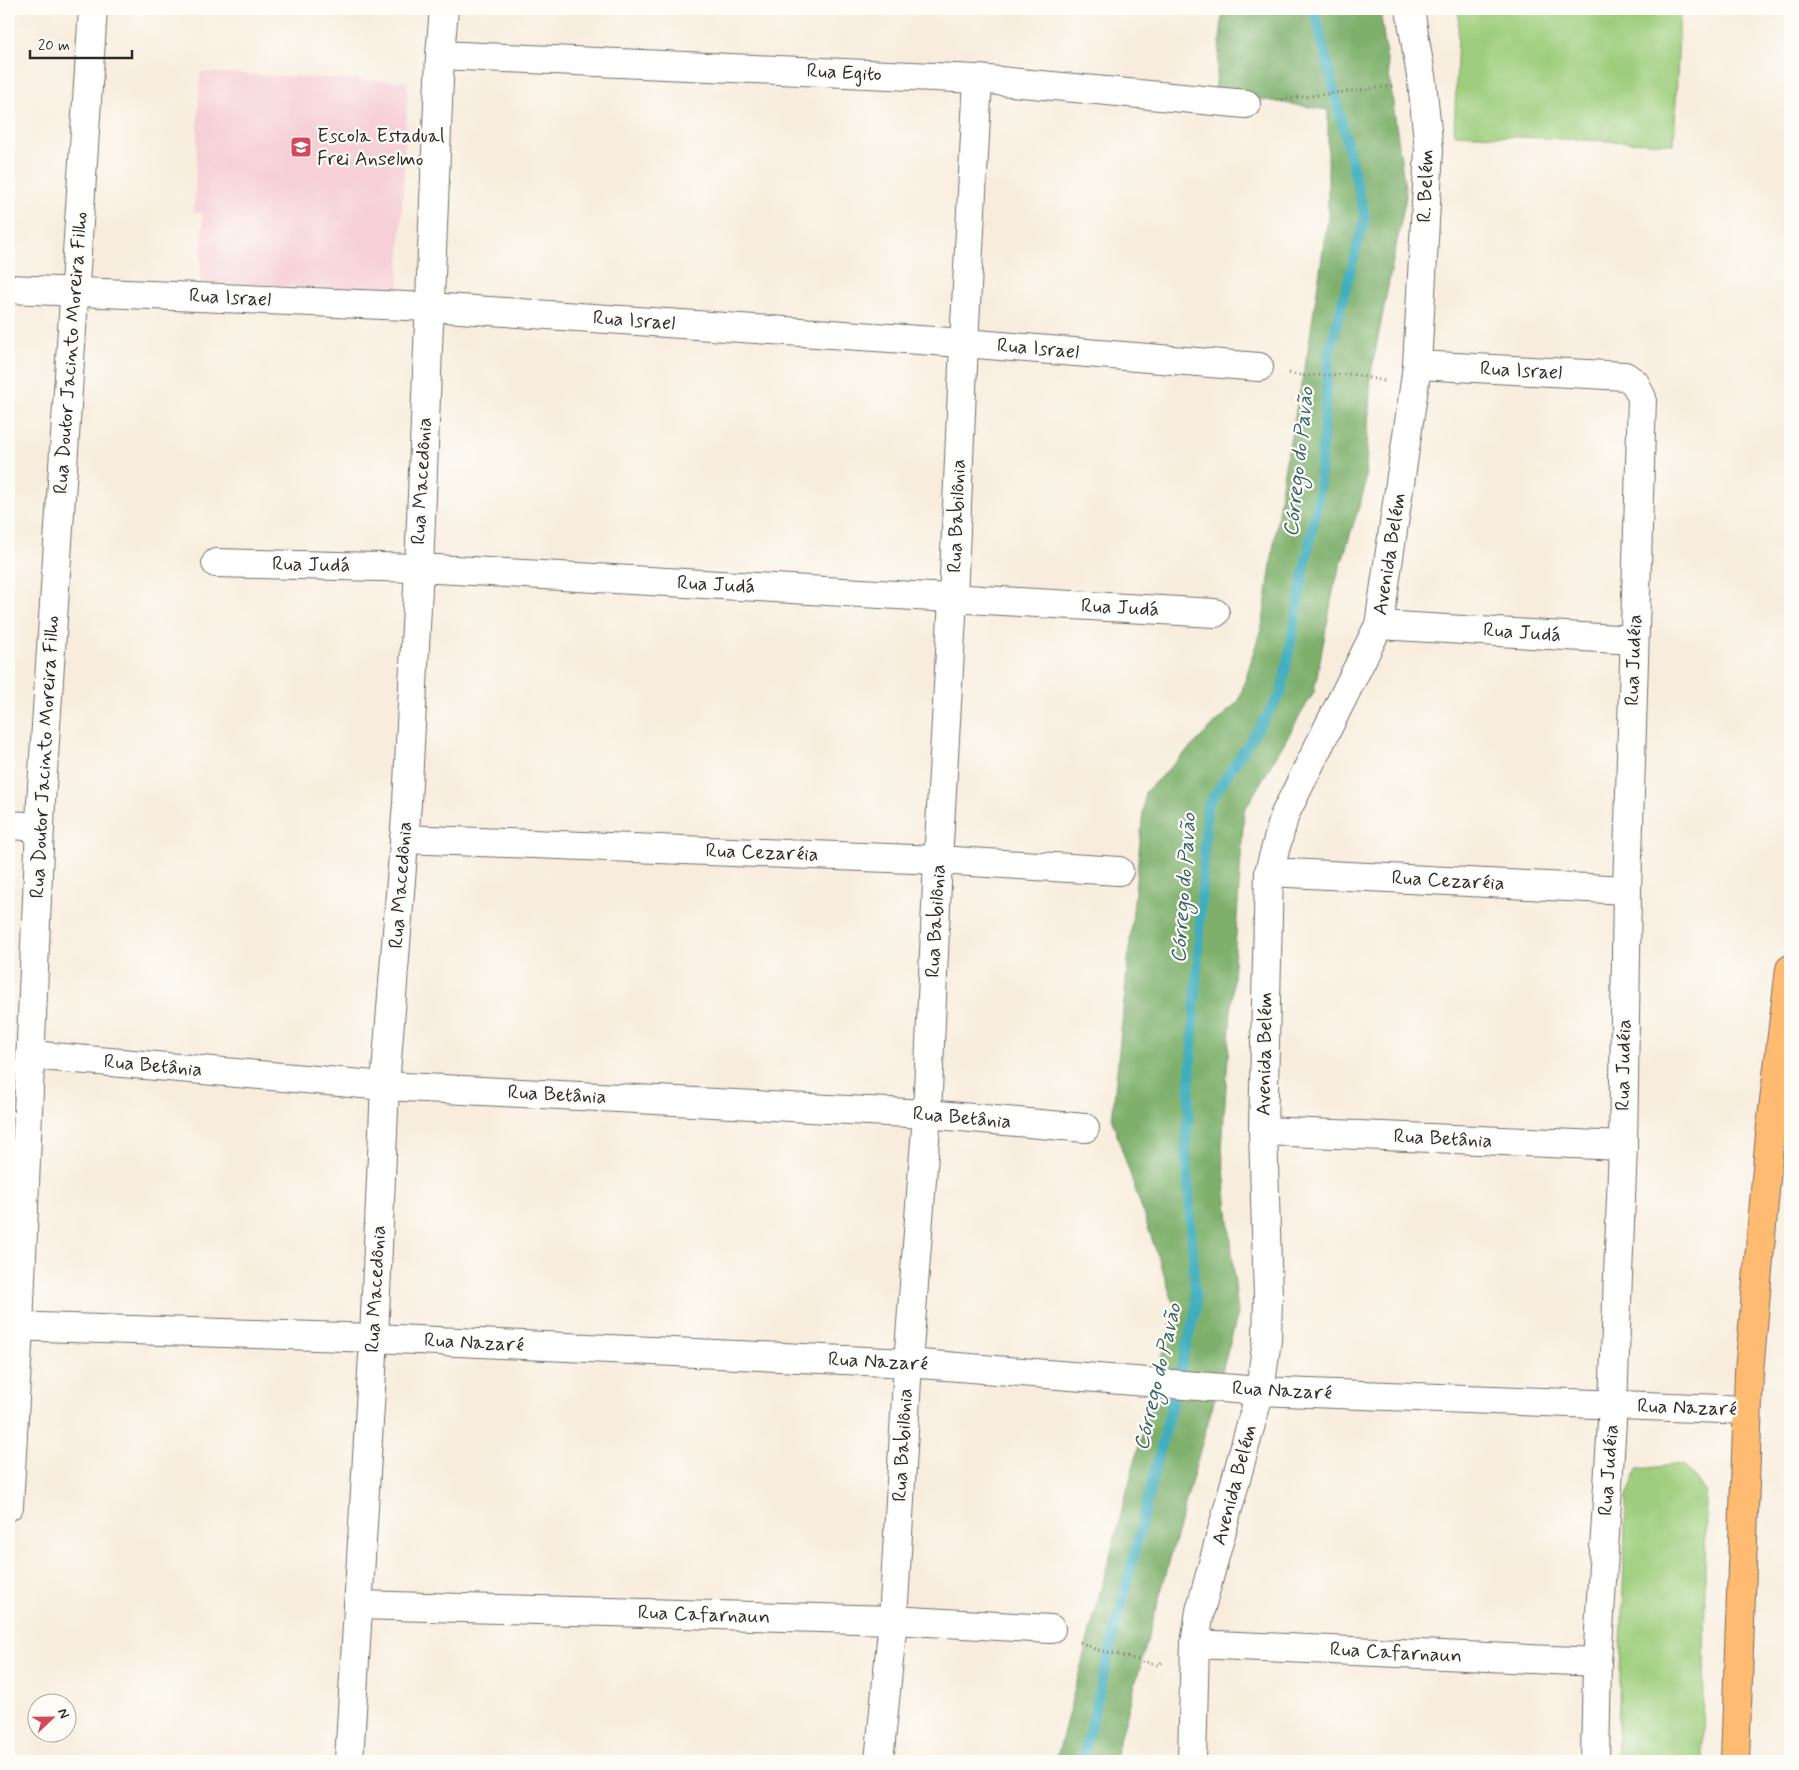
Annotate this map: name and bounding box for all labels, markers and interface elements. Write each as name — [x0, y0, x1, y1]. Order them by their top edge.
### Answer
scale bar — [30, 28, 132, 60]
text: 20 m — [38, 36, 70, 56]
street label: Rua Egito — [806, 58, 882, 88]
place label: Escola Estadual Frei Anselmo — [317, 123, 445, 173]
school or university icon: Escola Estadual Frei Anselmo — [289, 135, 313, 159]
street label: R. Belém — [1411, 149, 1441, 223]
street label: Rua Doutor Jacinto Moreira Filho — [48, 211, 94, 495]
street label: Rua Israel — [188, 282, 272, 314]
street label: Rua Israel — [592, 305, 676, 337]
street label: Rua Israel — [996, 332, 1080, 366]
street label: Rua Israel — [1479, 355, 1563, 387]
water label: Córrego do Pavão — [1277, 385, 1323, 538]
street label: Rua Macedônia — [405, 416, 439, 546]
street label: Rua Babilônia — [942, 459, 972, 573]
street label: Avenida Belém — [1367, 491, 1413, 617]
street label: Rua Judá — [272, 551, 350, 579]
street label: Rua Judá — [676, 569, 756, 601]
street label: Rua Judá — [1080, 592, 1160, 624]
street label: Rua Judéia — [1619, 614, 1649, 706]
street label: Rua Doutor Jacinto Moreira Filho — [24, 615, 66, 899]
street label: Rua Judá — [1482, 617, 1562, 649]
water label: Córrego do Pavão — [1165, 811, 1205, 964]
street label: Rua Macedônia — [383, 820, 419, 950]
street label: Rua Cezaréia — [705, 838, 819, 868]
street label: Rua Babilônia — [920, 863, 952, 979]
street label: Rua Cezaréia — [1391, 865, 1505, 897]
street label: Avenida Belém — [1250, 992, 1280, 1116]
street label: Rua Judéia — [1610, 1019, 1638, 1111]
street label: Rua Betânia — [103, 1048, 203, 1084]
street label: Rua Betânia — [507, 1079, 607, 1111]
street label: Rua Betânia — [912, 1100, 1012, 1136]
street label: Rua Betânia — [1393, 1123, 1493, 1155]
street label: Rua Macedônia — [359, 1224, 393, 1354]
water label: Córrego do Pavão — [1127, 1300, 1191, 1454]
street label: Rua Nazaré — [423, 1327, 525, 1359]
street label: Rua Nazaré — [827, 1346, 929, 1378]
street label: Rua Nazaré — [1231, 1375, 1333, 1407]
street label: Rua Babilônia — [887, 1387, 919, 1503]
street label: Rua Nazaré — [1637, 1393, 1737, 1423]
street label: Avenida Belém — [1206, 1422, 1264, 1548]
street label: Rua Judéia — [1592, 1423, 1626, 1517]
street label: Rua Cafarnaun — [637, 1599, 771, 1631]
street label: Rua Cafarnaun — [1329, 1636, 1463, 1670]
north arrow — [28, 1692, 78, 1742]
text: N — [53, 1706, 73, 1721]

